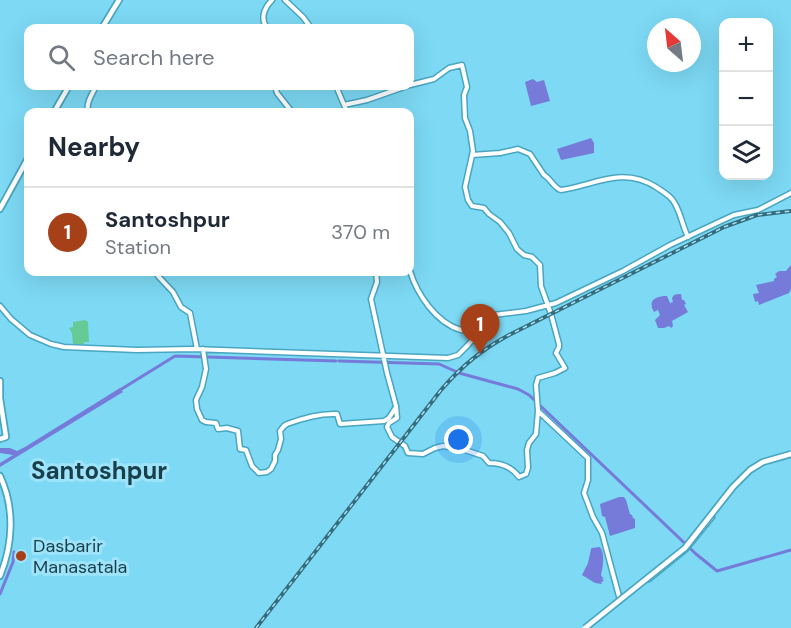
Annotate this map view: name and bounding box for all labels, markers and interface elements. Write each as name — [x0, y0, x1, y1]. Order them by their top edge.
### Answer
north arrow — [647, 18, 701, 72]
map controls — [719, 18, 773, 180]
button: + — [719, 18, 773, 72]
search box — [24, 24, 414, 90]
icon: search — [45, 41, 78, 74]
text: Search here — [93, 43, 214, 72]
button: − — [719, 72, 773, 126]
button: layers — [719, 126, 773, 180]
text: Nearby — [48, 130, 140, 164]
text: Santoshpur — [105, 205, 230, 234]
text: 1 — [64, 219, 71, 245]
text: 370 m — [331, 219, 390, 245]
text: Station — [105, 234, 171, 260]
pin: 1 — [460, 304, 500, 354]
your location — [444, 425, 473, 454]
district label: Santoshpur — [31, 455, 167, 486]
place label: Dasbarir Manasatala — [33, 534, 127, 579]
marker: Dasbarir Manasatala — [14, 549, 28, 563]

